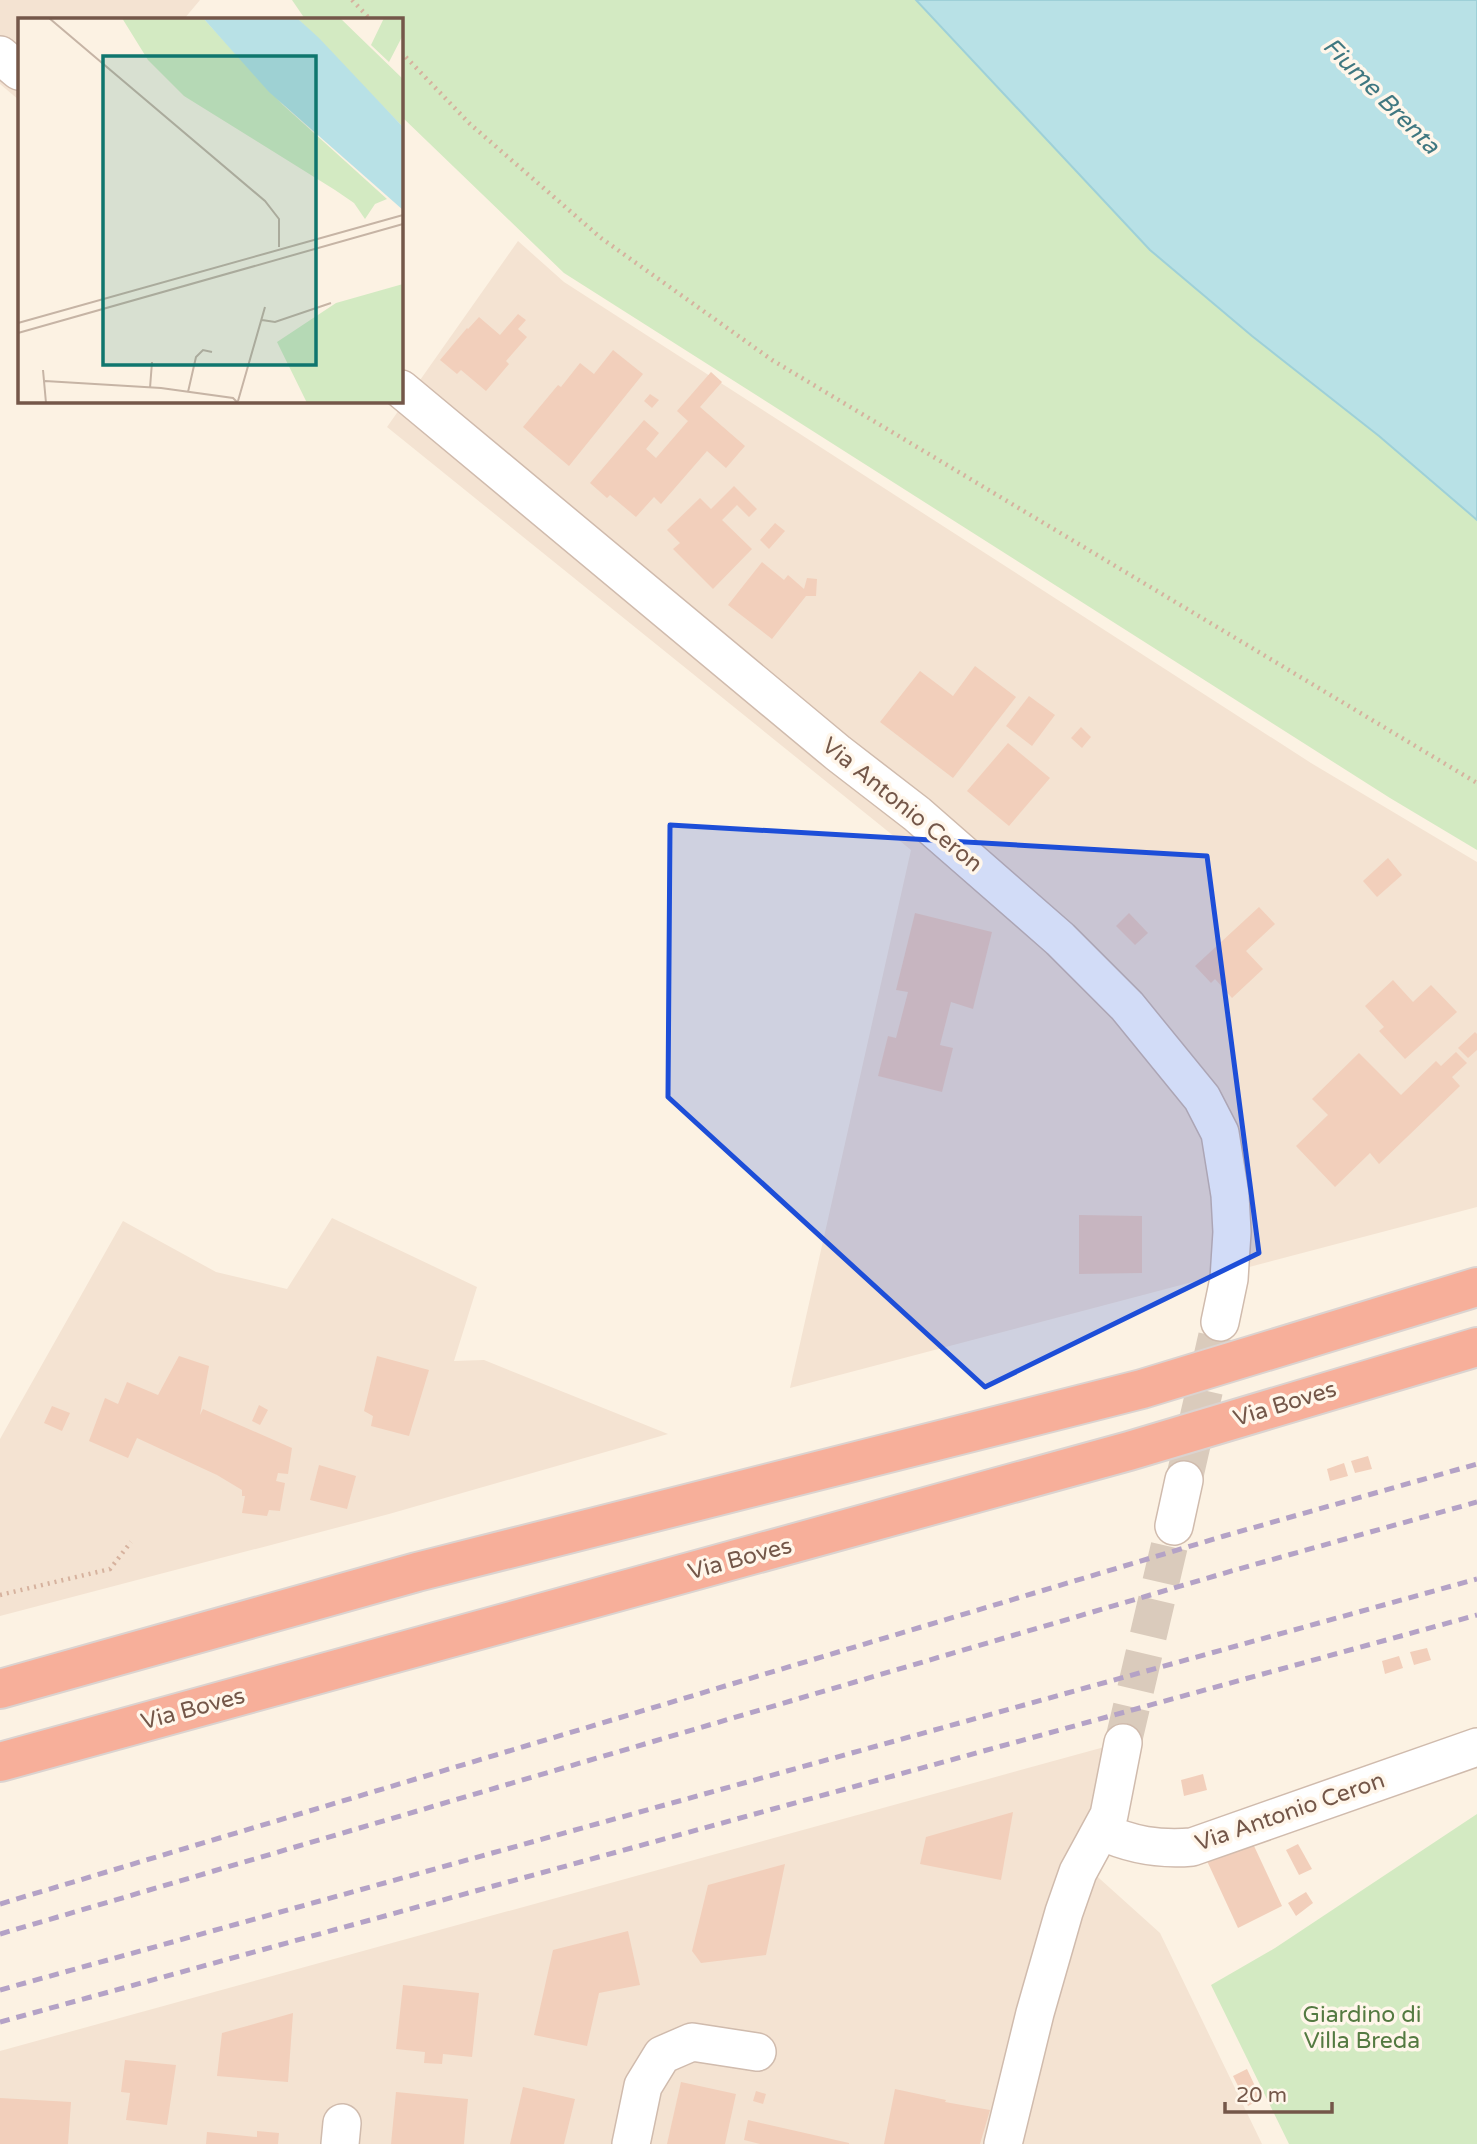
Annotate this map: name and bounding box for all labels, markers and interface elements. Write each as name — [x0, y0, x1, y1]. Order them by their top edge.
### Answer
inset map — [18, 18, 402, 402]
water label: Fiume Brenta — [1317, 32, 1446, 161]
street label: Via Antonio Ceron — [816, 732, 988, 878]
street label: Via Boves — [1230, 1375, 1340, 1433]
street label: Via Boves — [685, 1532, 795, 1586]
street label: Via Boves — [138, 1682, 248, 1736]
street label: Via Antonio Ceron — [1192, 1766, 1388, 1858]
park label: Giardino di Villa Breda — [1303, 2001, 1421, 2055]
scale bar — [1225, 2070, 1332, 2114]
text: 20 m — [1236, 2083, 1287, 2108]

